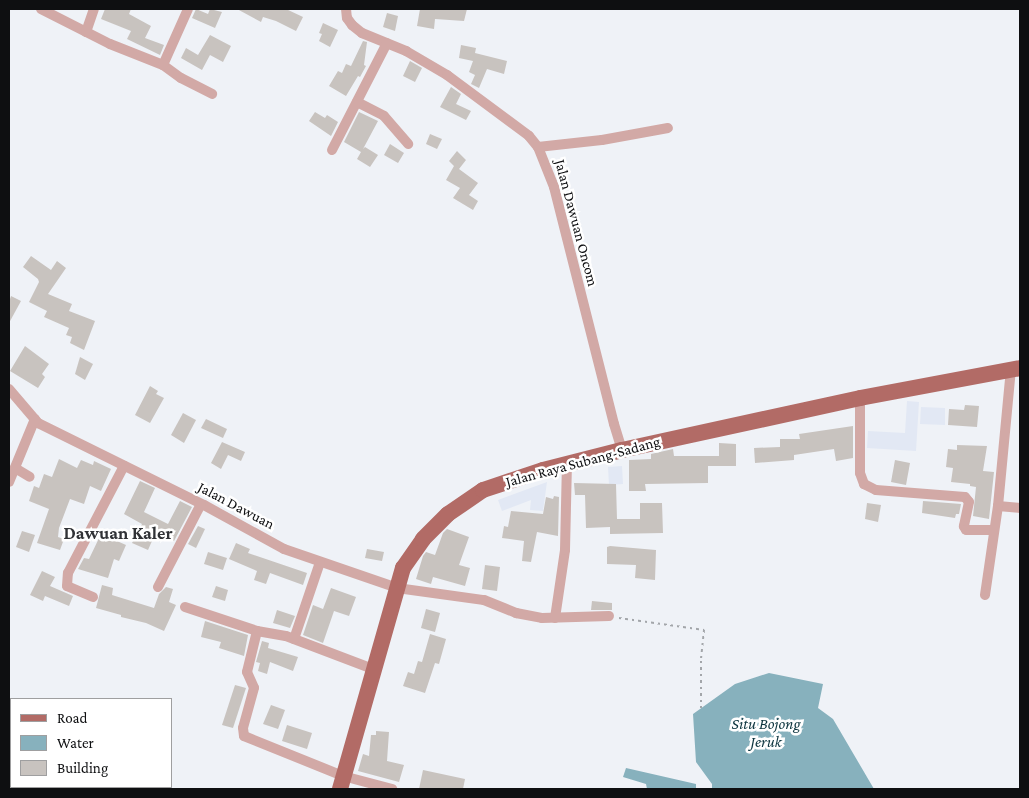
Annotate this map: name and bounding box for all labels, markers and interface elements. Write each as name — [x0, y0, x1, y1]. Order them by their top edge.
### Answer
street label: Jalan Dawuan Oncom — [550, 158, 602, 288]
street label: Jalan Raya Subang-Sadang — [504, 433, 662, 491]
street label: Jalan Dawuan — [195, 478, 277, 534]
district label: Dawuan Kaler — [63, 522, 173, 544]
legend — [10, 698, 172, 788]
text: Road — [57, 710, 87, 726]
water label: Situ Bojong Jeruk — [731, 714, 801, 752]
text: Water — [57, 735, 94, 751]
text: Building — [57, 760, 108, 776]

